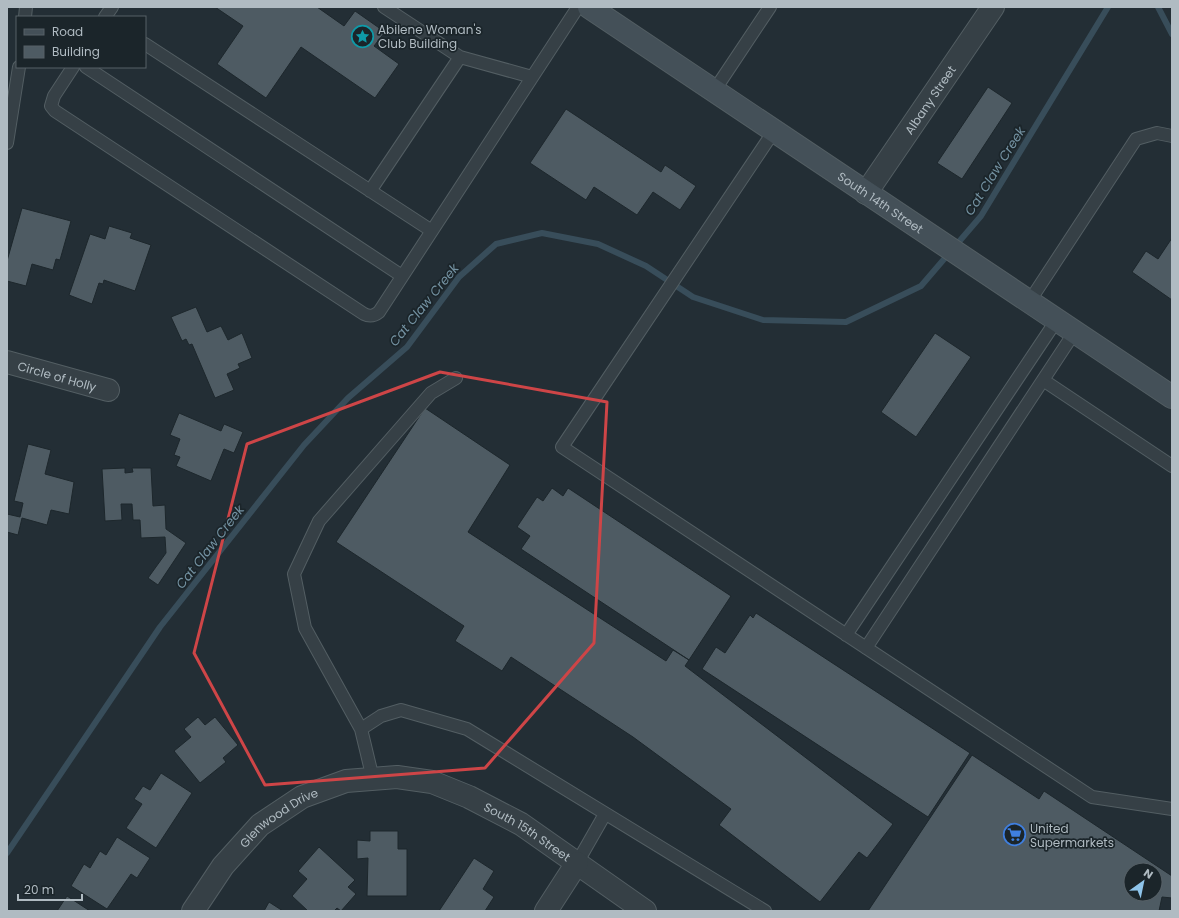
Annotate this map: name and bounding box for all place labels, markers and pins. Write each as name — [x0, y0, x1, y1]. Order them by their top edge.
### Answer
place label: Abilene Woman's Club Building — [378, 21, 482, 52]
place icon: Abilene Woman's Club Building — [350, 23, 376, 49]
place label: United Supermarkets — [1030, 820, 1114, 851]
supermarket icon: United Supermarkets — [1001, 822, 1027, 848]

